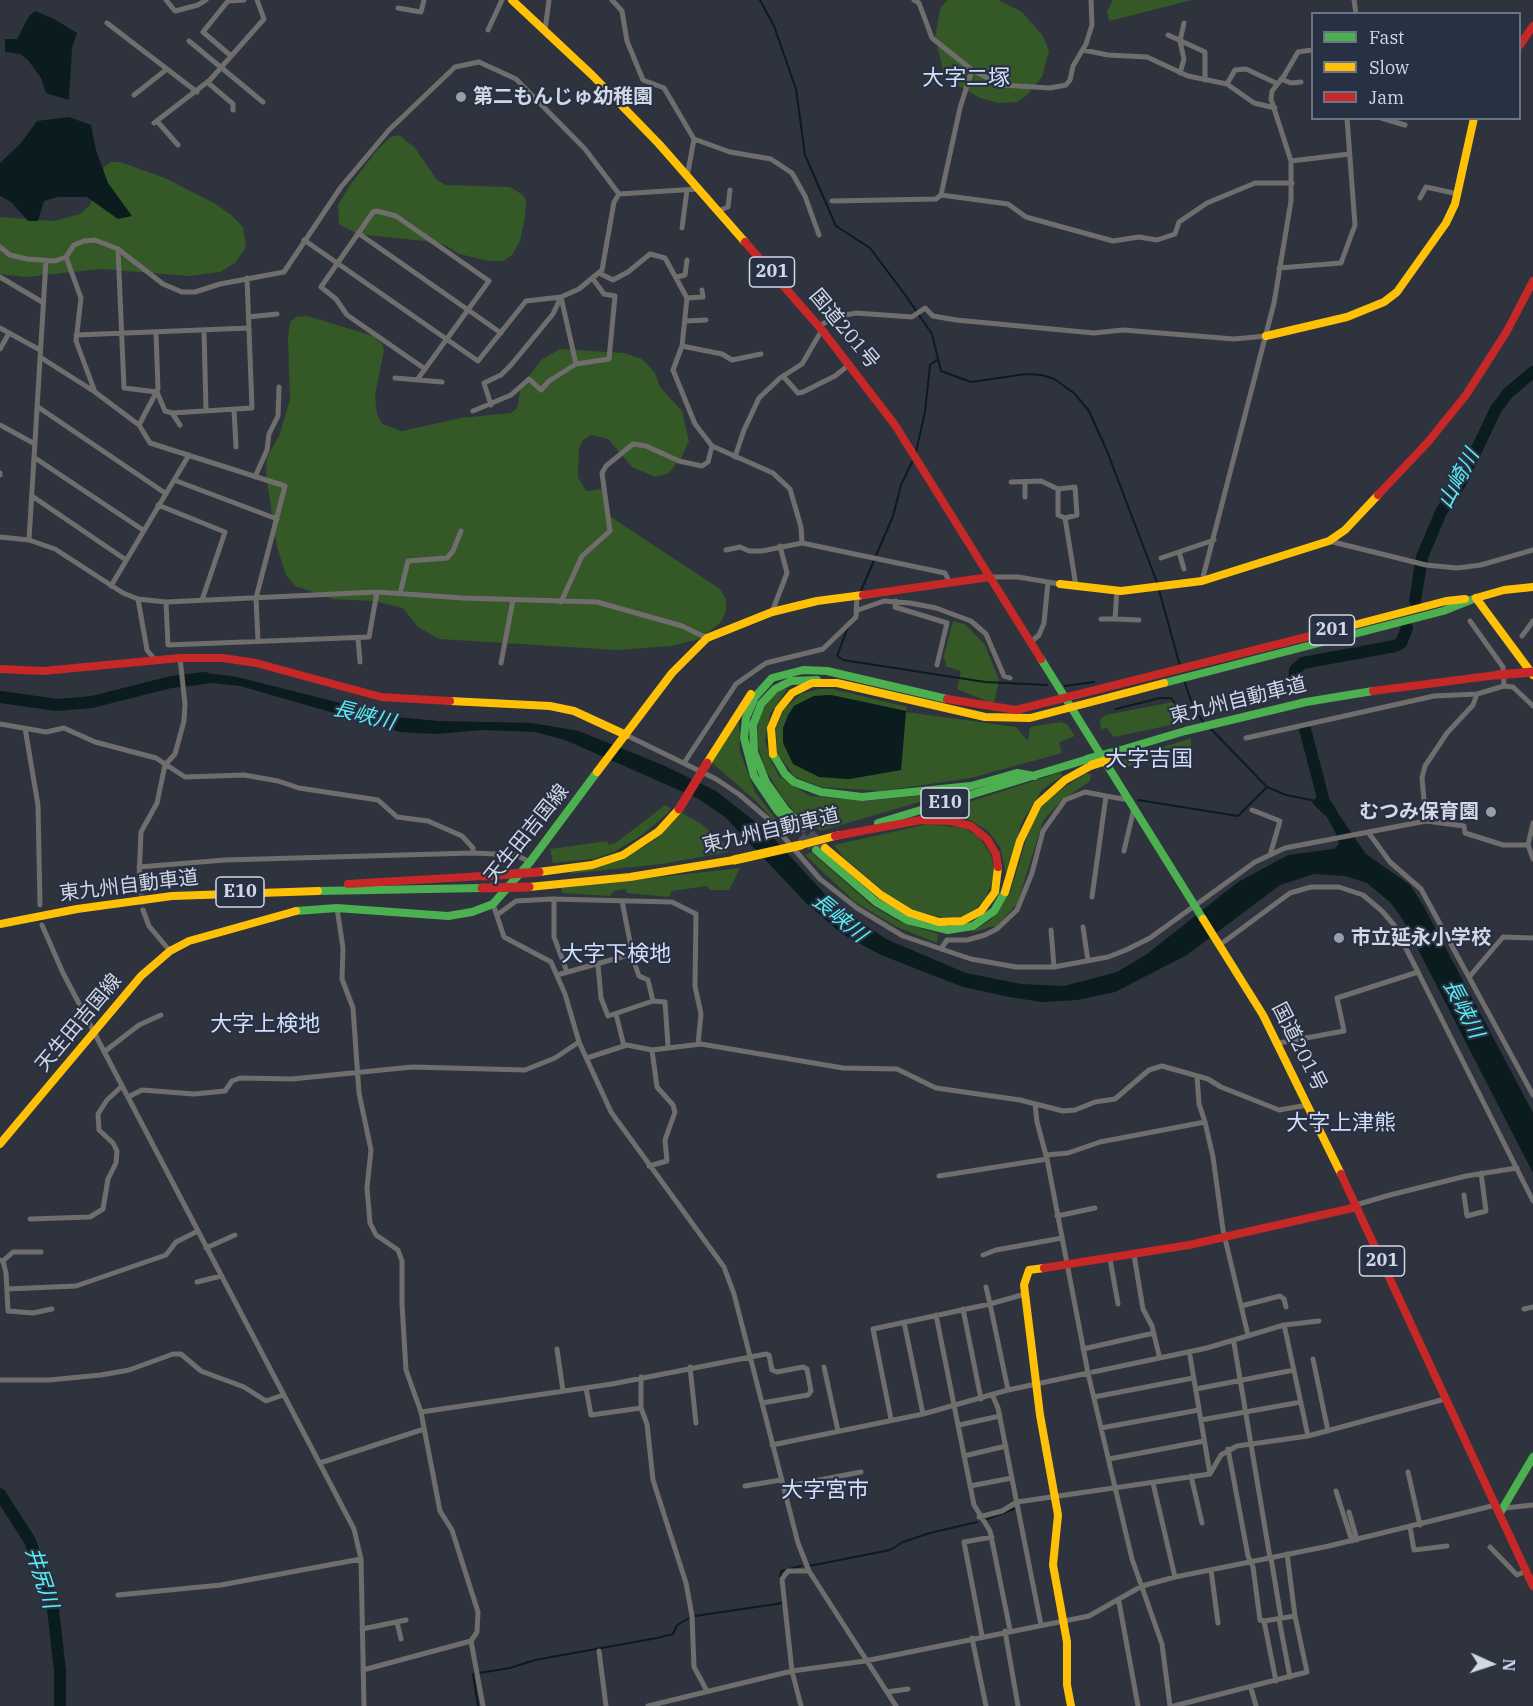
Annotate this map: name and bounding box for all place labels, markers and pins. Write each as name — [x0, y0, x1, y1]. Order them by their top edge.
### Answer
place label: 第二もんじゅ幼稚園 — [473, 85, 653, 109]
marker: 第二もんじゅ幼稚園 — [454, 90, 468, 104]
place label: むつみ保育園 — [1359, 800, 1479, 824]
marker: むつみ保育園 — [1484, 805, 1498, 819]
place label: 市立延永小学校 — [1351, 926, 1491, 950]
marker: 市立延永小学校 — [1332, 931, 1346, 945]

